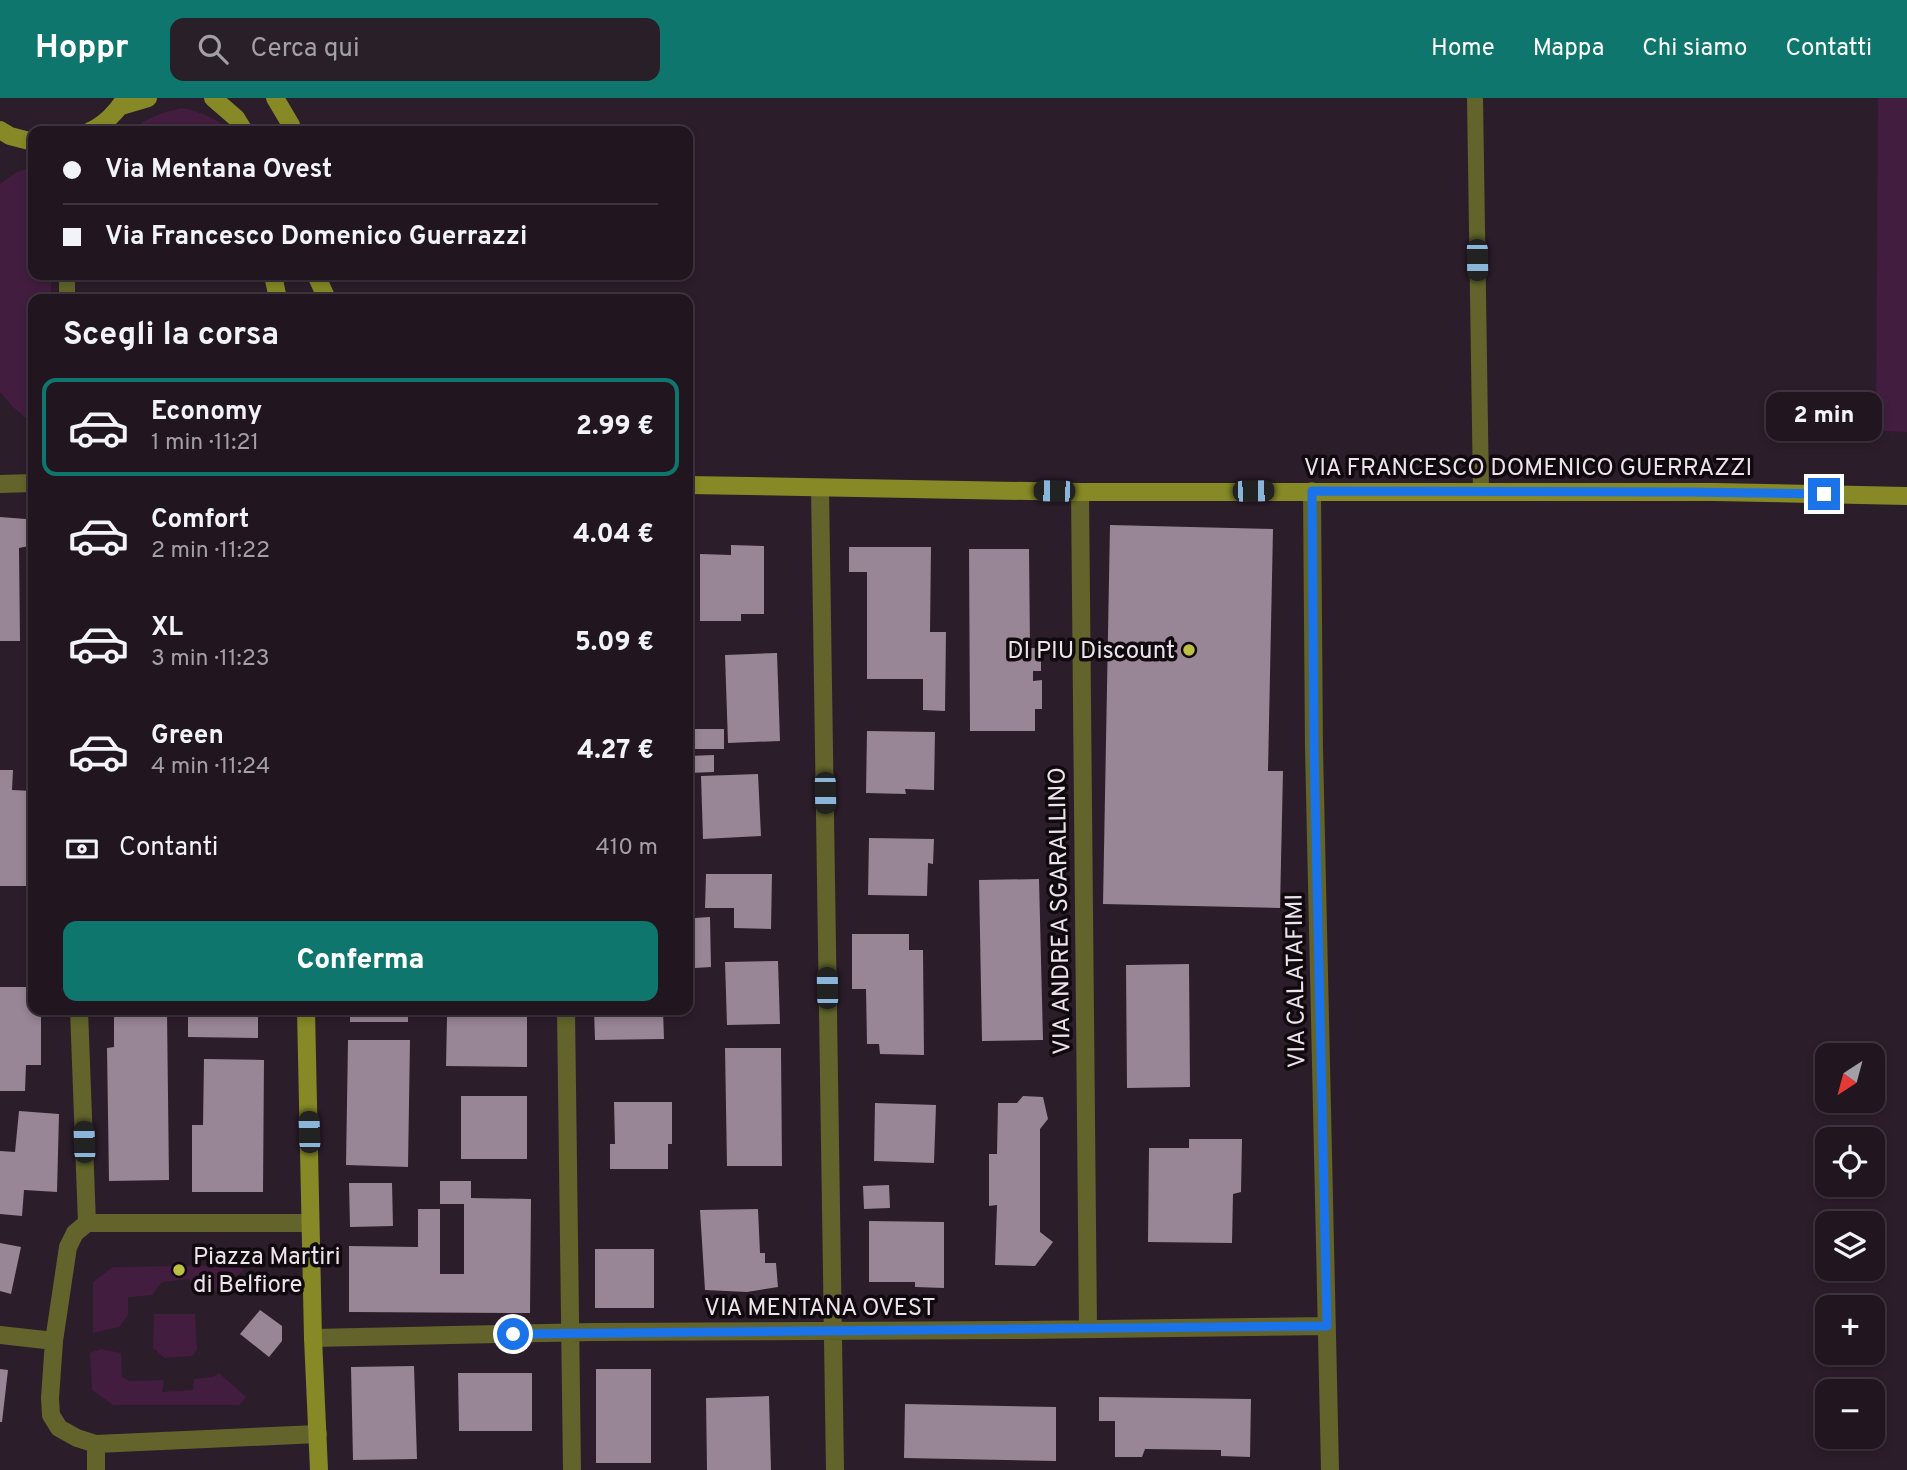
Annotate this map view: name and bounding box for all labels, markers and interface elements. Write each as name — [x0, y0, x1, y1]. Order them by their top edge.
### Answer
search box — [170, 18, 660, 81]
text: Hoppr — [35, 28, 128, 70]
icon: search — [194, 30, 232, 68]
text: Cerca qui — [250, 33, 360, 66]
text: Home — [1431, 34, 1495, 64]
text: Mappa — [1533, 34, 1604, 64]
text: Chi siamo — [1642, 34, 1747, 64]
text: Contatti — [1785, 34, 1872, 64]
text: Via Mentana Ovest — [105, 154, 332, 187]
text: Via Francesco Domenico Guerrazzi — [105, 221, 527, 254]
car — [1467, 239, 1488, 281]
text: Scegli la corsa — [63, 316, 279, 356]
callout: 2 min — [1766, 392, 1882, 442]
icon: car — [67, 396, 130, 459]
text: Economy — [151, 396, 262, 429]
text: 2 min — [1794, 402, 1854, 431]
text: 2.99 € — [576, 411, 654, 444]
text: 1 min · 11:21 — [151, 429, 259, 458]
street label: VIA FRANCESCO DOMENICO GUERRAZZI — [1304, 454, 1752, 484]
route end — [1808, 478, 1840, 510]
car — [1033, 480, 1076, 502]
car — [1232, 480, 1275, 502]
icon: car — [67, 504, 130, 567]
text: Comfort — [151, 504, 249, 537]
text: 4.04 € — [573, 519, 654, 552]
text: 2 min · 11:22 — [151, 537, 270, 566]
icon: car — [67, 612, 130, 675]
text: XL — [151, 612, 183, 645]
text: 5.09 € — [575, 627, 654, 660]
place label: DI PIU Discount — [1007, 637, 1175, 667]
marker: DI PIU Discount — [1181, 642, 1197, 658]
text: 3 min · 11:23 — [151, 645, 270, 674]
icon: car — [67, 720, 130, 783]
text: Green — [151, 720, 224, 753]
text: 4.27 € — [577, 735, 654, 768]
text: 4 min · 11:24 — [151, 753, 270, 782]
street label: VIA ANDREA SGARALLINO — [1043, 767, 1079, 1055]
car — [815, 772, 836, 814]
icon: cash — [63, 830, 101, 868]
text: Contanti — [119, 832, 218, 865]
text: 410 m — [595, 834, 658, 863]
street label: VIA CALATAFIMI — [1280, 894, 1314, 1068]
button: Conferma — [63, 921, 658, 1001]
car — [817, 967, 838, 1009]
north arrow — [1815, 1043, 1885, 1113]
map controls — [1815, 1043, 1885, 1449]
car — [298, 1111, 321, 1153]
car — [73, 1121, 96, 1163]
button: locate — [1815, 1127, 1885, 1197]
button: layers — [1815, 1211, 1885, 1281]
place label: Piazza Martiri di Belfiore — [193, 1243, 341, 1301]
marker: Piazza Martiri di Belfiore — [171, 1262, 187, 1278]
street label: VIA MENTANA OVEST — [704, 1294, 936, 1324]
button: + — [1815, 1295, 1885, 1365]
route start — [497, 1318, 529, 1350]
button: − — [1815, 1379, 1885, 1449]

